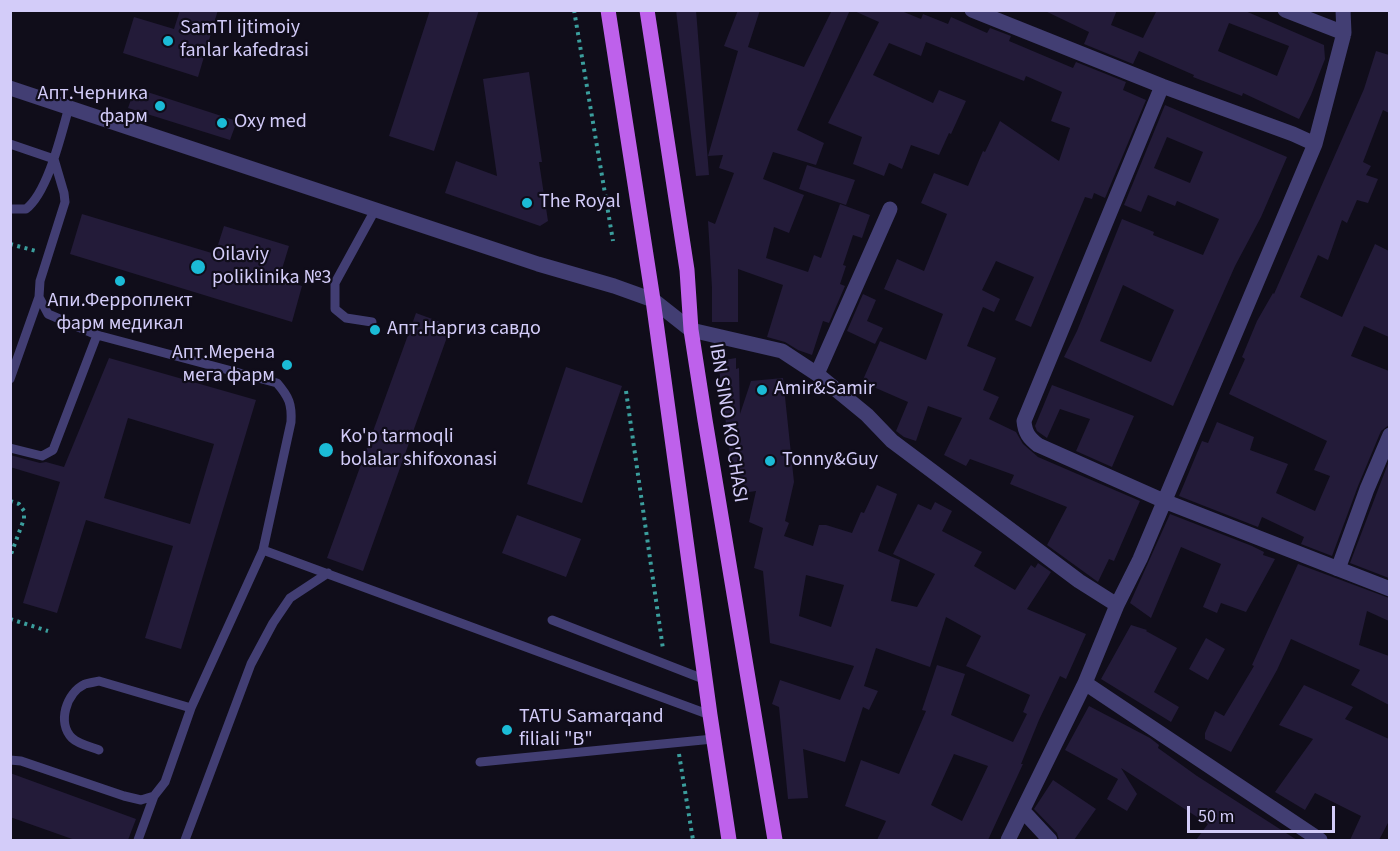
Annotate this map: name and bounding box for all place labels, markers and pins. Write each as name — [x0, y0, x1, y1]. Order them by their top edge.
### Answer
place label: SamTI ijtimoiy fanlar kafedrasi — [180, 17, 309, 64]
marker: SamTI ijtimoiy fanlar kafedrasi — [161, 34, 175, 48]
place label: Апт.Черника фарм — [38, 83, 148, 130]
marker: Апт.Черника фарм — [153, 99, 167, 113]
place label: Oxy med — [234, 111, 307, 135]
marker: Oxy med — [215, 116, 229, 130]
place label: The Royal — [539, 191, 621, 215]
marker: The Royal — [520, 196, 534, 210]
place label: Oilaviy poliklinika №3 — [212, 244, 331, 291]
marker: Oilaviy poliklinika №3 — [189, 258, 207, 276]
marker: Апи.Ферроплект фарм медикал — [113, 274, 127, 288]
place label: Апи.Ферроплект фарм медикал — [47, 290, 193, 337]
place label: Апт.Наргиз савдо — [387, 318, 541, 342]
marker: Апт.Наргиз савдо — [368, 323, 382, 337]
place label: Апт.Мерена мега фарм — [172, 342, 275, 389]
marker: Апт.Мерена мега фарм — [280, 358, 294, 372]
place label: Amir&Samir — [774, 378, 875, 402]
marker: Amir&Samir — [755, 383, 769, 397]
place label: Ko'p tarmoqli bolalar shifoxonasi — [340, 426, 497, 473]
marker: Ko'p tarmoqli bolalar shifoxonasi — [317, 441, 335, 459]
place label: Tonny&Guy — [782, 449, 878, 473]
marker: Tonny&Guy — [763, 454, 777, 468]
place label: TATU Samarqand filiali "B" — [519, 706, 664, 753]
marker: TATU Samarqand filiali "B" — [500, 723, 514, 737]

